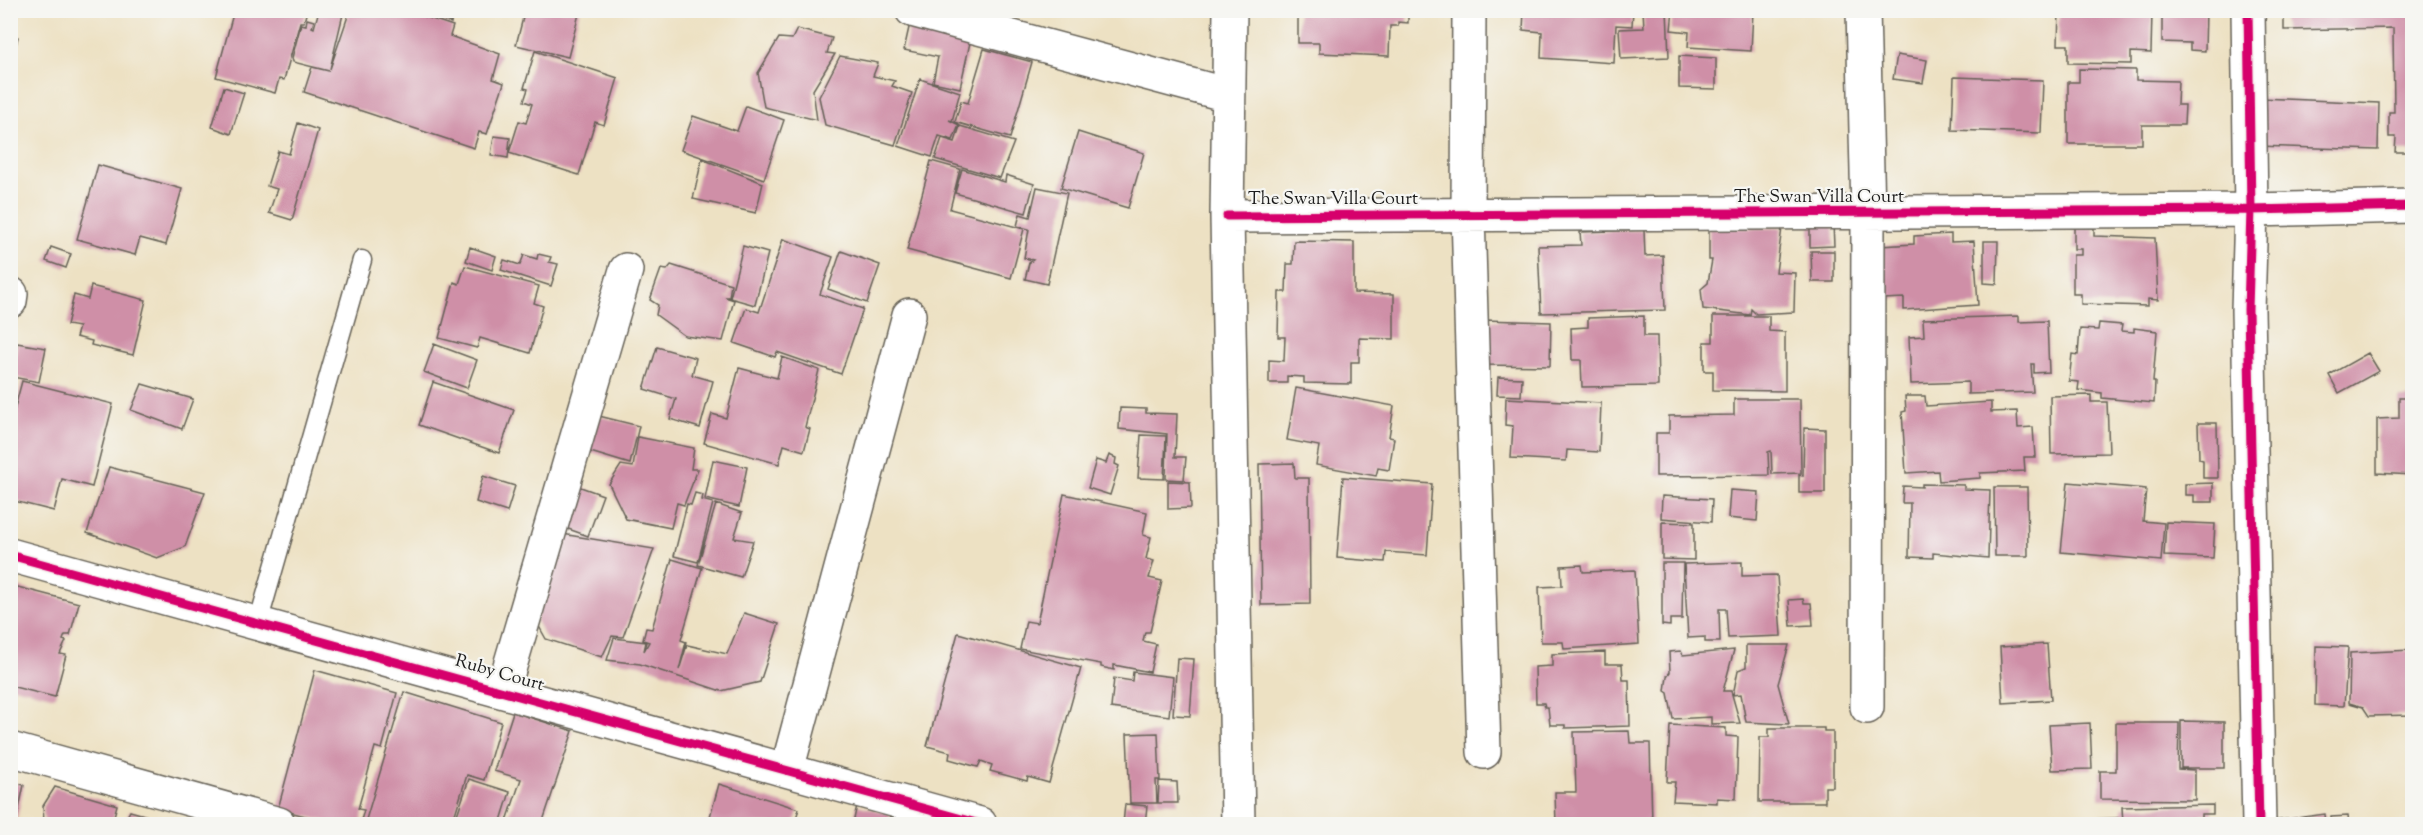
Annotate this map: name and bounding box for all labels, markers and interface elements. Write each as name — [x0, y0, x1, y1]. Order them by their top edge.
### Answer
street label: The Swan Villa Court — [1734, 185, 1904, 211]
street label: The Swan Villa Court — [1248, 187, 1418, 213]
street label: Ruby Court — [452, 649, 547, 699]

